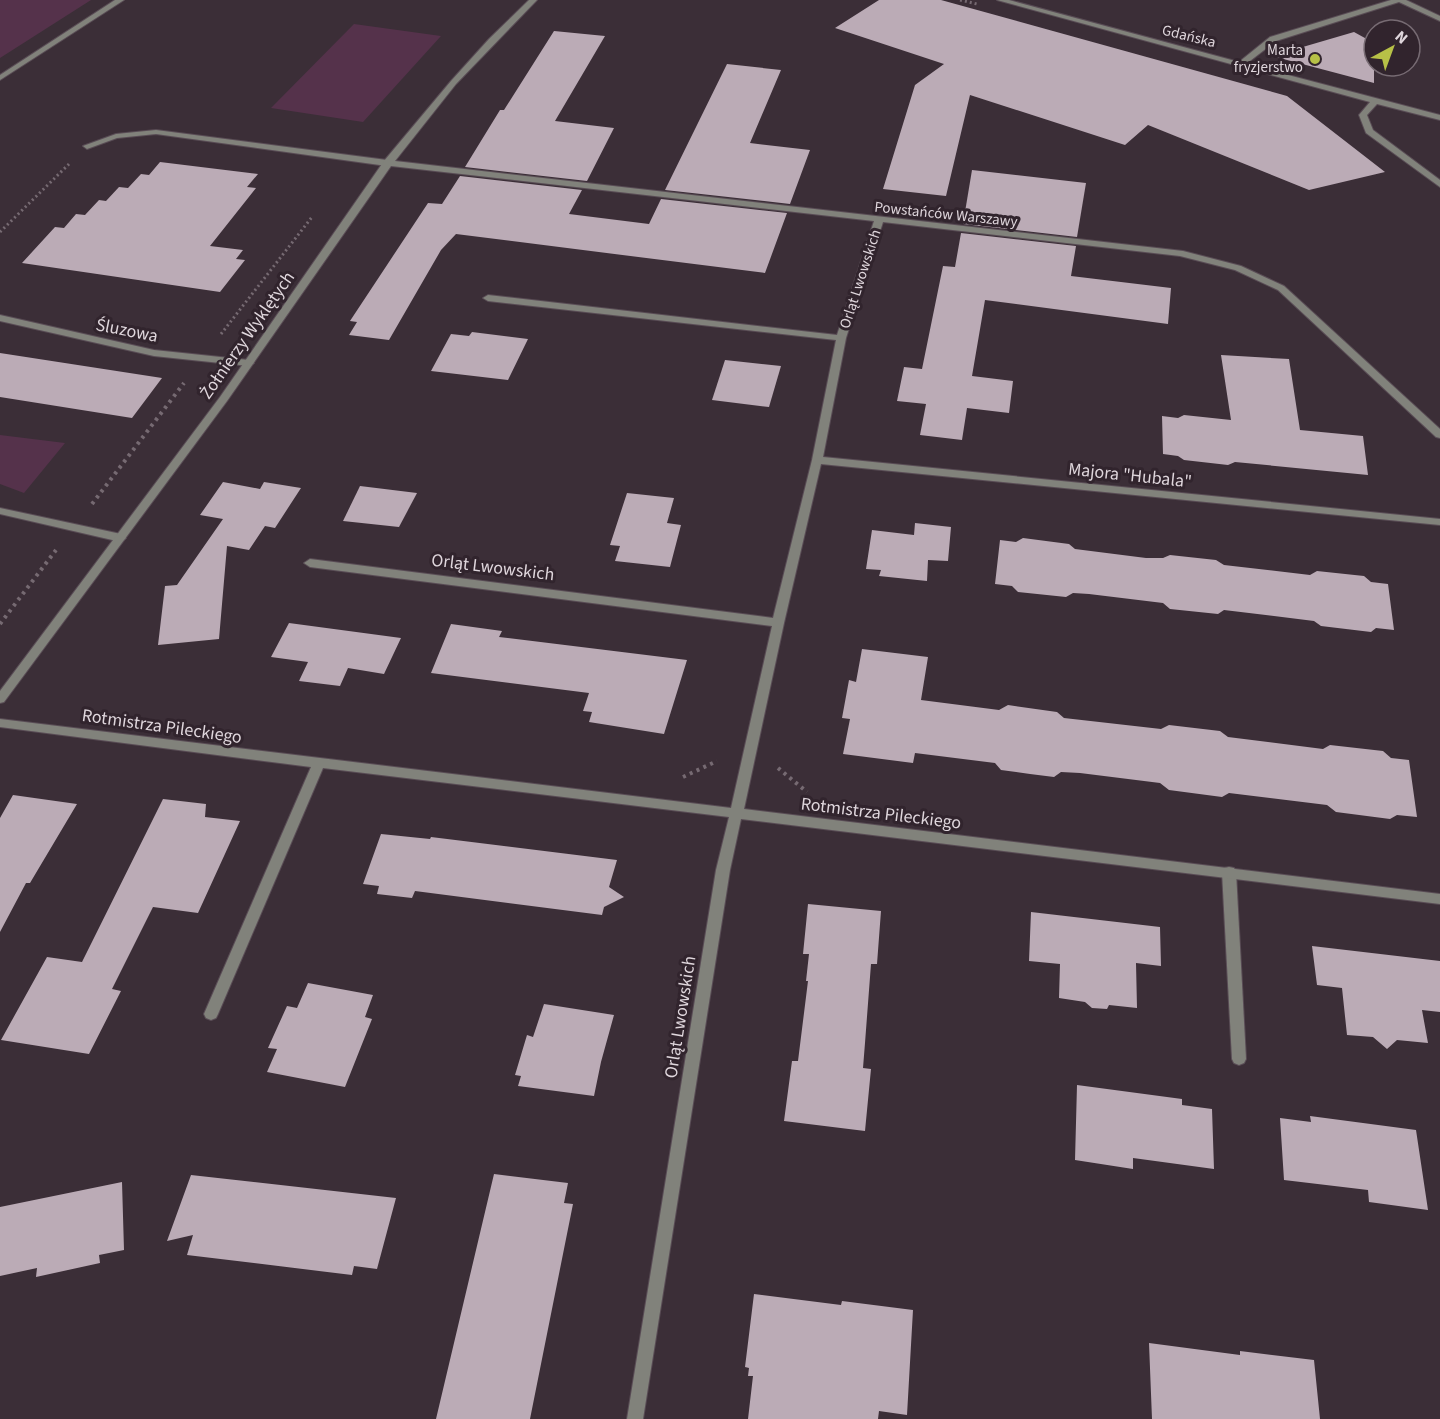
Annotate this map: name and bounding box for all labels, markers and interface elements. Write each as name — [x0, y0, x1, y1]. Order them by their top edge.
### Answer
north arrow — [1362, 18, 1422, 78]
street label: Gdańska — [1160, 20, 1218, 53]
text: N — [1390, 26, 1412, 49]
place label: Marta fryzjerstwo — [1234, 40, 1303, 78]
marker: Marta fryzjerstwo — [1308, 52, 1322, 66]
street label: Powstańców Warszawy — [873, 197, 1019, 232]
street label: Orląt Lwowskich — [835, 227, 886, 331]
street label: Żołnierzy Wyklętych — [194, 266, 301, 404]
street label: Śluzowa — [94, 312, 160, 349]
street label: Majora "Hubala" — [1067, 457, 1193, 494]
street label: Orląt Lwowskich — [430, 548, 556, 587]
street label: Rotmistrza Pileckiego — [80, 703, 244, 750]
street label: Rotmistrza Pileckiego — [799, 791, 963, 836]
street label: Orląt Lwowskich — [658, 954, 703, 1080]

